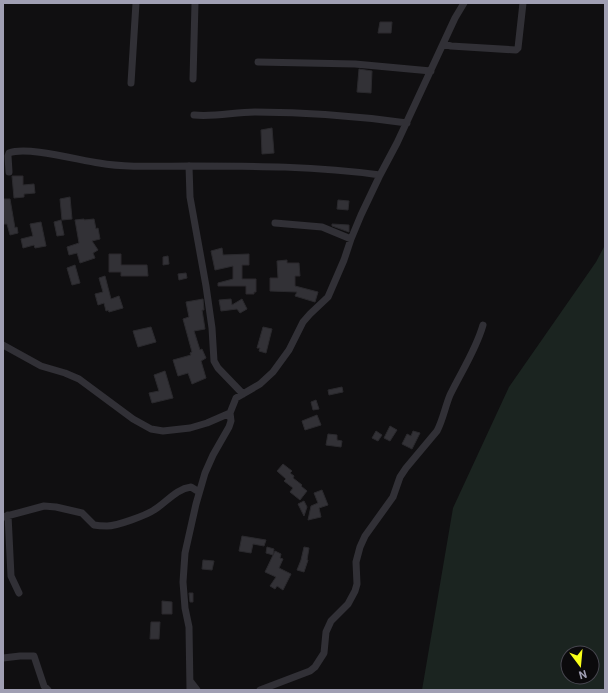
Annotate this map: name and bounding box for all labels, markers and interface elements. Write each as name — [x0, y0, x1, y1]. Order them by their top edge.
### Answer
north arrow — [560, 645, 600, 685]
text: N — [577, 667, 588, 682]

